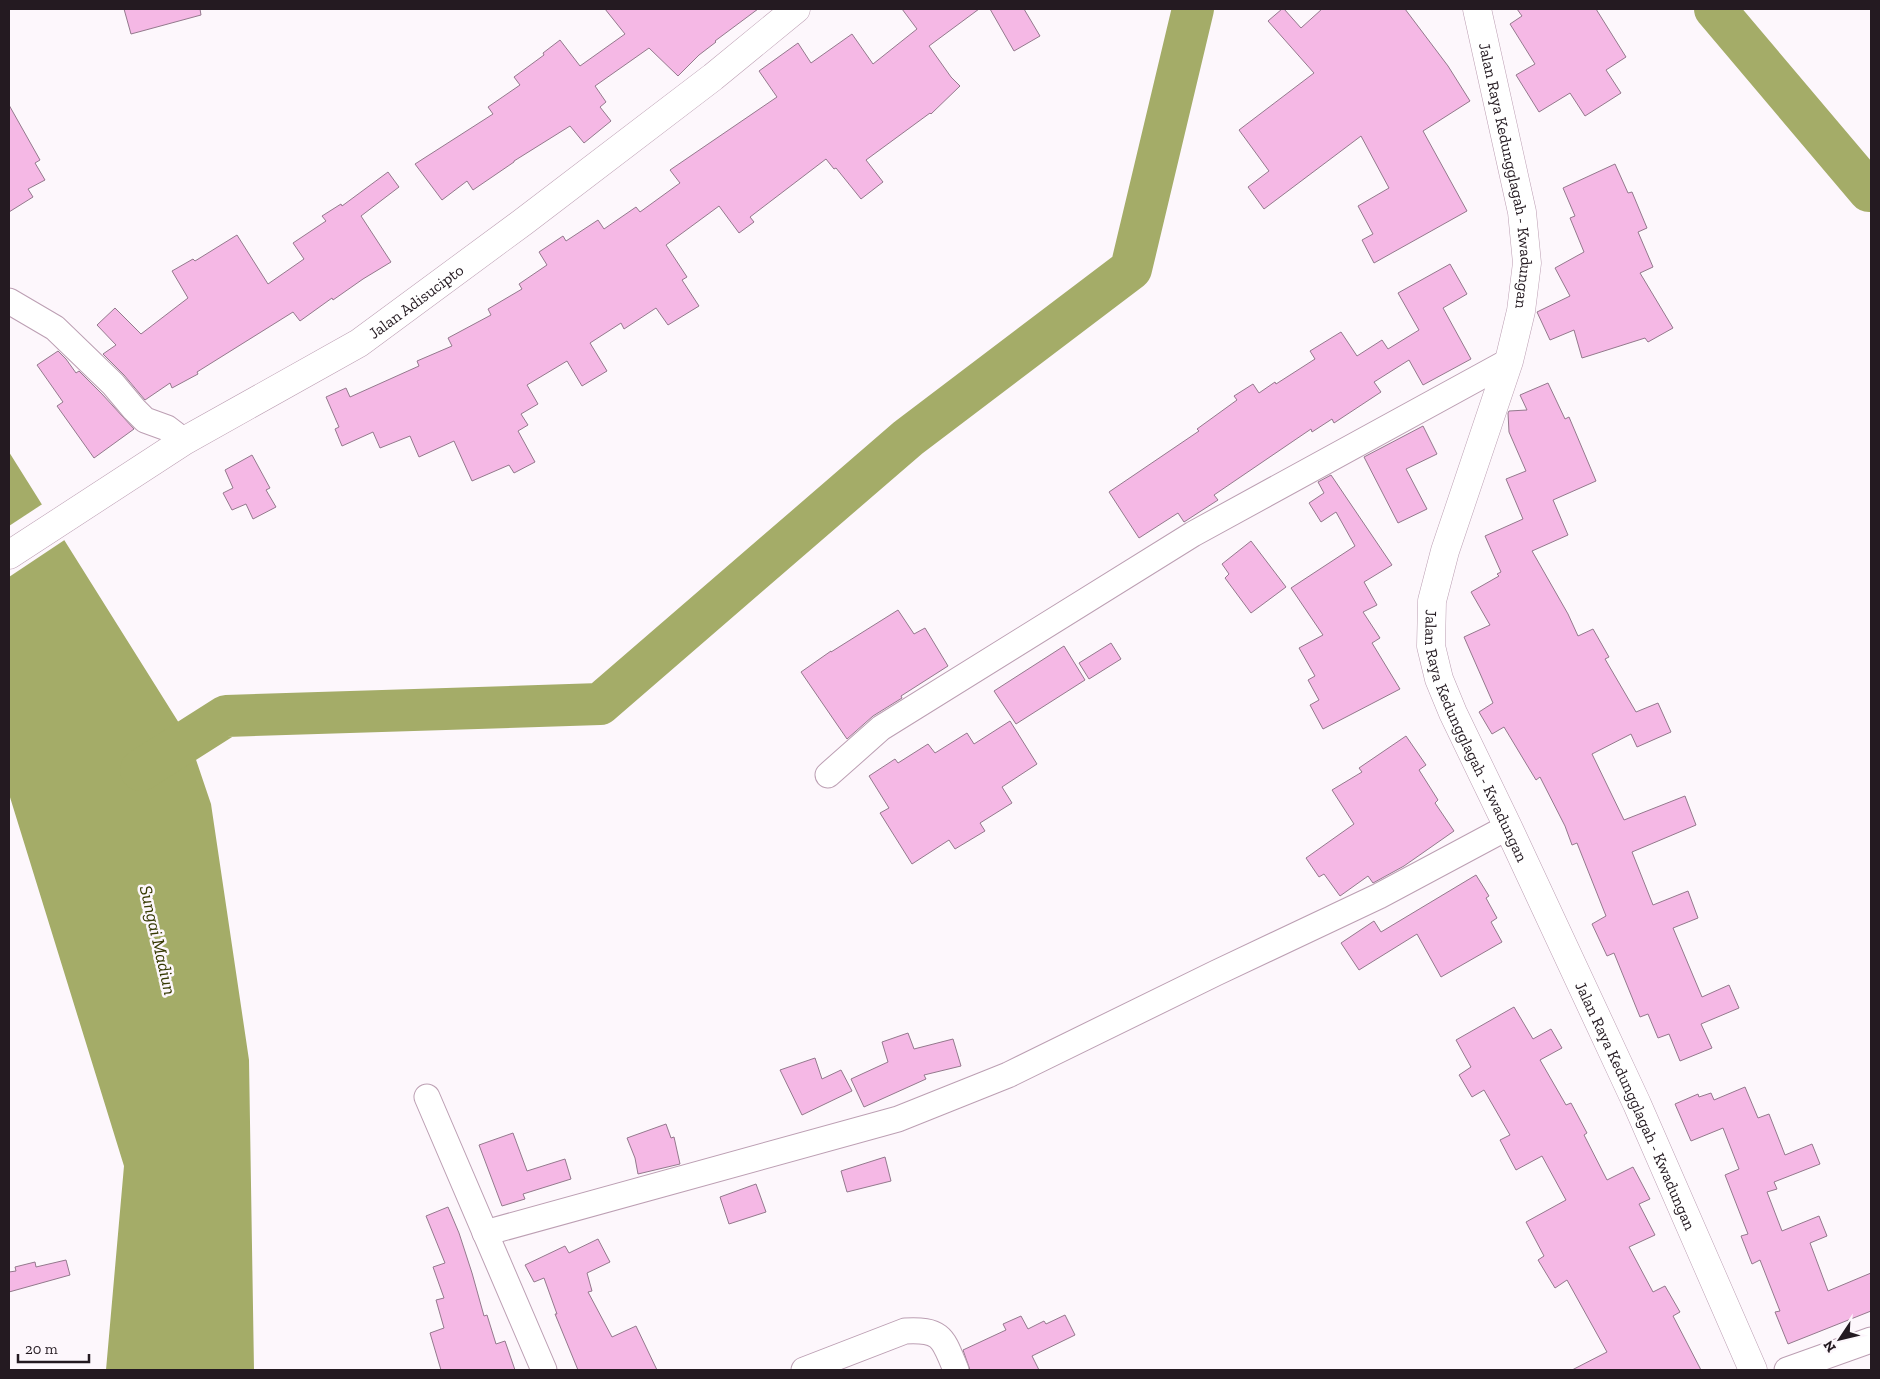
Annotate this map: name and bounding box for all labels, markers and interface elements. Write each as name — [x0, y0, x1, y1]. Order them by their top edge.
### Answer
street label: Jalan Raya Kedungglagah - Kwadungan — [1475, 41, 1537, 311]
street label: Jalan Adisucipto — [365, 260, 467, 342]
street label: Jalan Raya Kedungglagah - Kwadungan — [1422, 609, 1533, 865]
water label: Sungai Madiun — [135, 883, 181, 997]
street label: Jalan Raya Kedungglagah - Kwadungan — [1572, 978, 1701, 1234]
north arrow — [1815, 1314, 1865, 1364]
scale bar — [18, 1332, 89, 1364]
text: N — [1820, 1337, 1840, 1355]
text: 20 m — [25, 1340, 58, 1358]

